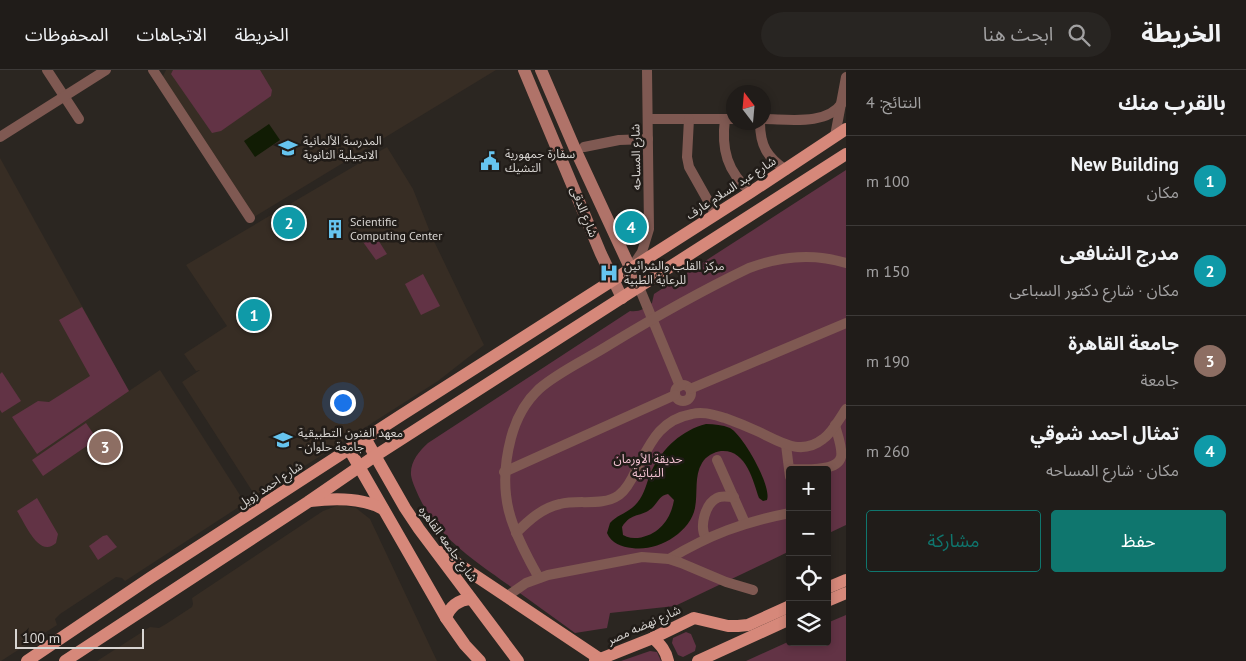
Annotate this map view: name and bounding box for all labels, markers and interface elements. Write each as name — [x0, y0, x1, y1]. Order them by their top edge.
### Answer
search box — [761, 12, 1111, 57]
text: الخريطة — [1141, 18, 1221, 49]
icon: search — [1065, 21, 1093, 49]
text: ابحث هنا — [983, 22, 1053, 46]
text: المحفوظات — [25, 23, 109, 46]
text: الاتجاهات — [137, 23, 207, 46]
text: الخريطة — [235, 23, 289, 46]
north arrow — [726, 85, 771, 130]
text: بالقرب منك — [1118, 89, 1226, 116]
text: النتائج: 4 — [866, 92, 921, 112]
street label: شارع المساحه — [627, 124, 646, 190]
place label: المدرسة الألمانية الانجيلية الثانوية — [303, 133, 382, 162]
school or university icon: المدرسة الألمانية الانجيلية الثانوية — [277, 137, 299, 159]
place label: سفارة جمهورية التشيك — [505, 146, 575, 175]
public building icon: سفارة جمهورية التشيك — [479, 150, 501, 172]
text: New Building — [1071, 152, 1179, 176]
street label: شارع عبد السلام عارف — [683, 153, 780, 224]
text: 100 m — [866, 171, 909, 191]
text: 1 — [1205, 171, 1215, 191]
text: مكان — [1147, 182, 1179, 202]
street label: شارع الدقى — [566, 184, 601, 240]
pin: 2 — [273, 204, 305, 242]
pin: 4 — [615, 208, 647, 246]
place label: Scientific Computing Center — [350, 214, 442, 243]
building icon: Scientific Computing Center — [324, 218, 346, 240]
text: مدرج الشافعى — [1060, 241, 1179, 265]
place label: مركز القلب والشرائين للرعاية الطبية — [624, 258, 725, 287]
text: 150 m — [866, 261, 909, 281]
text: 2 — [1205, 261, 1215, 281]
hospital icon: مركز القلب والشرائين للرعاية الطبية — [598, 262, 620, 284]
text: مكان · شارع دكتور السباعى — [1009, 280, 1179, 300]
pin: 1 — [238, 296, 270, 334]
text: جامعة القاهرة — [1068, 331, 1179, 355]
text: 190 m — [866, 351, 909, 371]
text: 3 — [1205, 351, 1215, 371]
text: جامعة — [1140, 370, 1179, 390]
your location — [330, 390, 356, 416]
text: تمثال احمد شوقي — [1030, 421, 1179, 445]
place label: معهد الفنون التطبيقية - جامعة حلوان — [298, 425, 403, 454]
pin: 3 — [89, 428, 121, 466]
school or university icon: معهد الفنون التطبيقية - جامعة حلوان — [272, 429, 294, 451]
text: 260 m — [866, 441, 909, 461]
text: 4 — [1205, 441, 1215, 461]
park label: حديقة الأورمان النباتية — [613, 451, 683, 480]
street label: شارع احمد زويل — [234, 458, 306, 513]
text: مكان · شارع المساحه — [1046, 460, 1179, 480]
map controls — [786, 466, 831, 646]
button: + — [786, 466, 831, 511]
street label: شارع جامعه القاهره — [414, 503, 481, 586]
button: مشاركة — [866, 510, 1041, 572]
button: حفظ — [1051, 510, 1226, 572]
button: − — [786, 511, 831, 556]
button: locate — [786, 556, 831, 601]
button: layers — [786, 601, 831, 646]
street label: شارع نهضه مصر — [604, 602, 684, 650]
scale bar — [15, 626, 144, 649]
text: 100 m — [22, 629, 60, 647]

